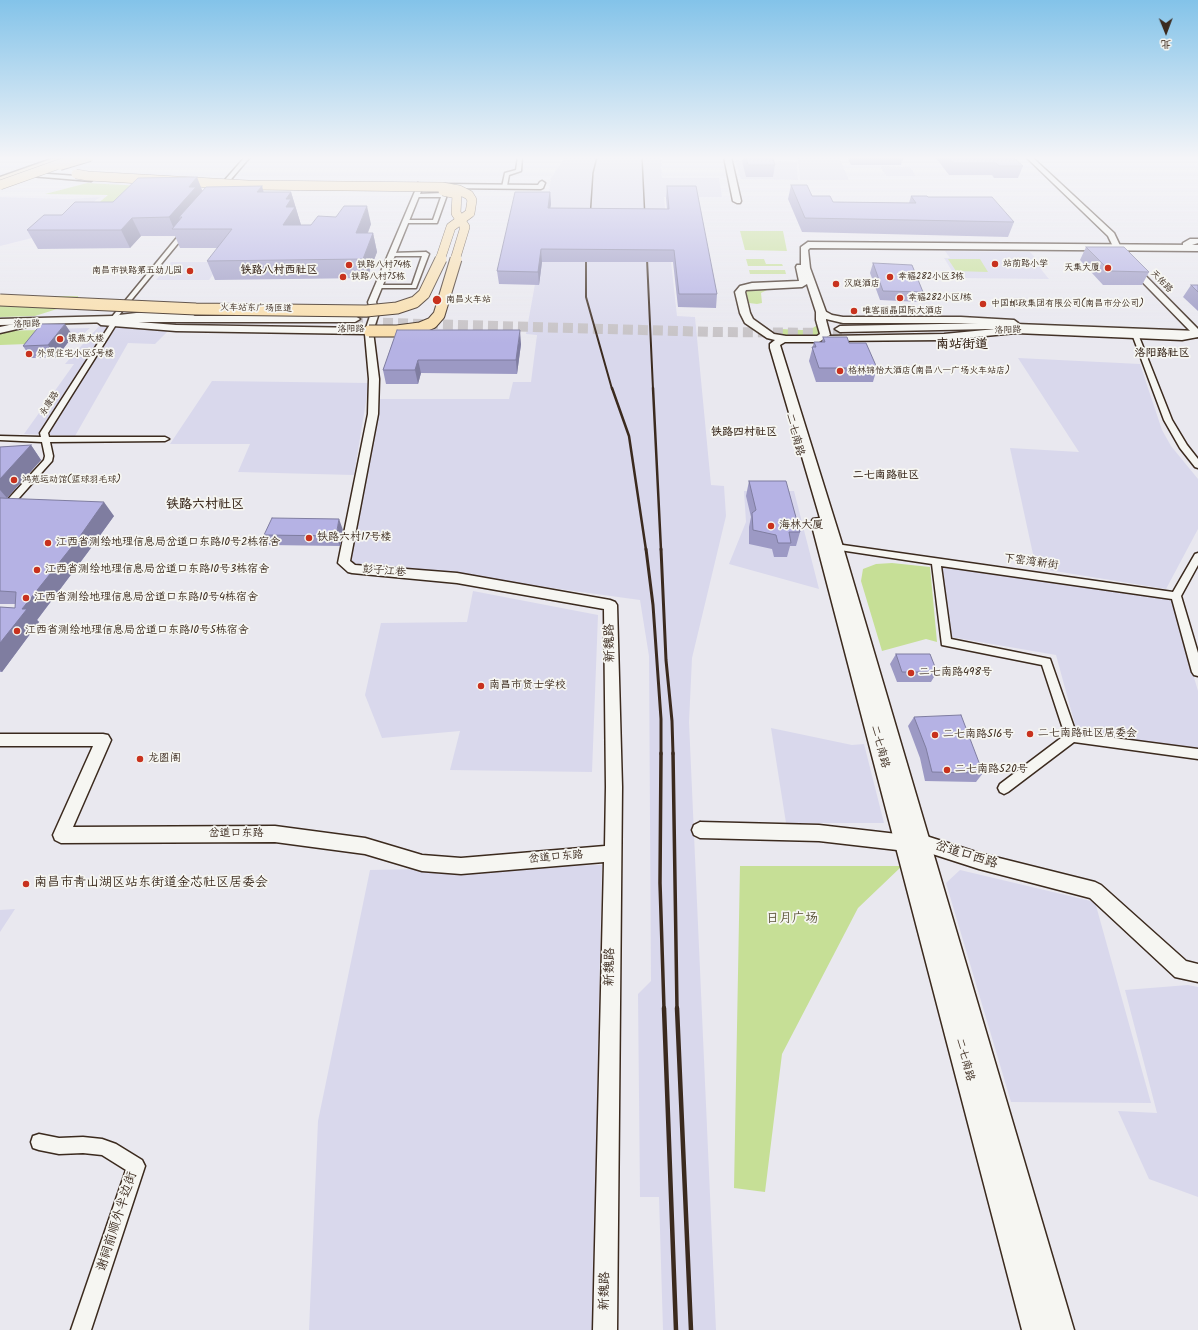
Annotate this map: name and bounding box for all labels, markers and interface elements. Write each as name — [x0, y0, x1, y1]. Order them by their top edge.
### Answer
north arrow — [1146, 12, 1186, 52]
text: 北 — [1161, 35, 1172, 53]
marker: 站前路小学 — [990, 259, 1000, 269]
place label: 站前路小学 — [1003, 259, 1048, 269]
marker: 铁路八村74栋 — [344, 260, 354, 270]
place label: 铁路八村74栋 — [357, 260, 411, 270]
place label: 天集大厦 — [1064, 263, 1100, 273]
marker: 天集大厦 — [1103, 263, 1113, 273]
district label: 铁路八村西社区 — [241, 264, 317, 278]
place label: 南昌市铁路第五幼儿园 — [92, 266, 182, 276]
marker: 南昌市铁路第五幼儿园 — [185, 266, 195, 276]
street label: 天佑路 — [1148, 269, 1174, 295]
marker: 铁路八村75栋 — [338, 272, 348, 282]
place label: 铁路八村75栋 — [351, 272, 405, 282]
marker: 幸福282小区3栋 — [885, 272, 895, 282]
place label: 幸福282小区3栋 — [898, 272, 964, 282]
marker: 汉庭酒店 — [831, 279, 841, 289]
place label: 汉庭酒店 — [844, 279, 880, 289]
marker: 幸福282小区1栋 — [895, 293, 905, 303]
place label: 幸福282小区1栋 — [908, 293, 972, 303]
marker: 南昌火车站 — [431, 294, 443, 306]
place label: 南昌火车站 — [446, 295, 491, 305]
marker: 中国邮政集团有限公司(南昌市分公司) — [978, 299, 988, 309]
place label: 中国邮政集团有限公司(南昌市分公司) — [991, 299, 1144, 309]
street label: 火车站东广场匝道 — [220, 303, 292, 315]
marker: 唯客丽晶国际大酒店 — [849, 306, 859, 316]
place label: 唯客丽晶国际大酒店 — [862, 306, 943, 316]
street label: 洛阳路 — [13, 319, 41, 331]
street label: 洛阳路 — [337, 324, 365, 336]
street label: 洛阳路 — [994, 325, 1022, 337]
marker: 银燕大楼 — [55, 334, 65, 344]
place label: 银燕大楼 — [68, 334, 104, 344]
district label: 南站街道 — [936, 338, 988, 354]
district label: 洛阳路社区 — [1135, 347, 1189, 361]
marker: 外贸住宅小区5号楼 — [24, 349, 34, 359]
place label: 外贸住宅小区5号楼 — [37, 349, 114, 359]
marker: 格林锦怡大酒店(南昌八一广场火车站店) — [835, 366, 845, 376]
place label: 格林锦怡大酒店(南昌八一广场火车站店) — [848, 366, 1010, 376]
street label: 永康路 — [38, 390, 62, 418]
street label: 二七南路 — [782, 412, 806, 458]
district label: 铁路四村社区 — [711, 426, 777, 440]
district label: 二七南路社区 — [853, 469, 919, 483]
marker: 鸿苑运动馆(篮球羽毛球) — [9, 475, 19, 485]
place label: 鸿苑运动馆(篮球羽毛球) — [22, 475, 121, 485]
district label: 铁路六村社区 — [166, 498, 244, 514]
place label: 海林大厦 — [779, 519, 823, 533]
marker: 海林大厦 — [766, 521, 776, 531]
place label: 铁路六村17号楼 — [317, 531, 392, 545]
marker: 铁路六村17号楼 — [304, 533, 314, 543]
place label: 江西省测绘地理信息局岔道口东路10号2栋宿舍 — [56, 536, 280, 550]
marker: 江西省测绘地理信息局岔道口东路10号2栋宿舍 — [43, 538, 53, 548]
street label: 下窑湾新街 — [1003, 553, 1059, 573]
place label: 江西省测绘地理信息局岔道口东路10号3栋宿舍 — [45, 563, 269, 577]
street label: 彭子江巷 — [362, 564, 406, 580]
marker: 江西省测绘地理信息局岔道口东路10号3栋宿舍 — [32, 565, 42, 575]
place label: 江西省测绘地理信息局岔道口东路10号4栋宿舍 — [34, 591, 258, 605]
marker: 江西省测绘地理信息局岔道口东路10号4栋宿舍 — [21, 593, 31, 603]
street label: 新魏路 — [603, 623, 619, 663]
place label: 江西省测绘地理信息局岔道口东路10号5栋宿舍 — [25, 624, 249, 638]
marker: 江西省测绘地理信息局岔道口东路10号5栋宿舍 — [12, 626, 22, 636]
place label: 二七南路498号 — [919, 666, 992, 680]
marker: 二七南路498号 — [906, 668, 916, 678]
place label: 南昌市贤士学校 — [489, 679, 566, 693]
marker: 南昌市贤士学校 — [476, 681, 486, 691]
street label: 二七南路 — [867, 724, 891, 770]
place label: 二七南路社区居委会 — [1038, 727, 1137, 741]
place label: 二七南路516号 — [943, 728, 1013, 742]
marker: 二七南路社区居委会 — [1025, 729, 1035, 739]
marker: 二七南路516号 — [930, 730, 940, 740]
place label: 龙图阁 — [148, 752, 181, 766]
marker: 龙图阁 — [135, 754, 145, 764]
place label: 二七南路520号 — [955, 763, 1028, 777]
marker: 二七南路520号 — [942, 765, 952, 775]
street label: 岔道口东路 — [209, 827, 263, 841]
street label: 岔道口西路 — [933, 839, 999, 873]
street label: 岔道口东路 — [528, 849, 584, 867]
place label: 南昌市青山湖区站东街道金芯社区居委会 — [34, 876, 268, 892]
marker: 南昌市青山湖区站东街道金芯社区居委会 — [21, 879, 31, 889]
park label: 日月广场 — [766, 912, 818, 928]
street label: 新魏路 — [603, 947, 619, 987]
street label: 二七南路 — [952, 1037, 976, 1083]
street label: 谢祠前顺外半边街 — [95, 1170, 141, 1274]
street label: 新魏路 — [598, 1271, 614, 1311]

